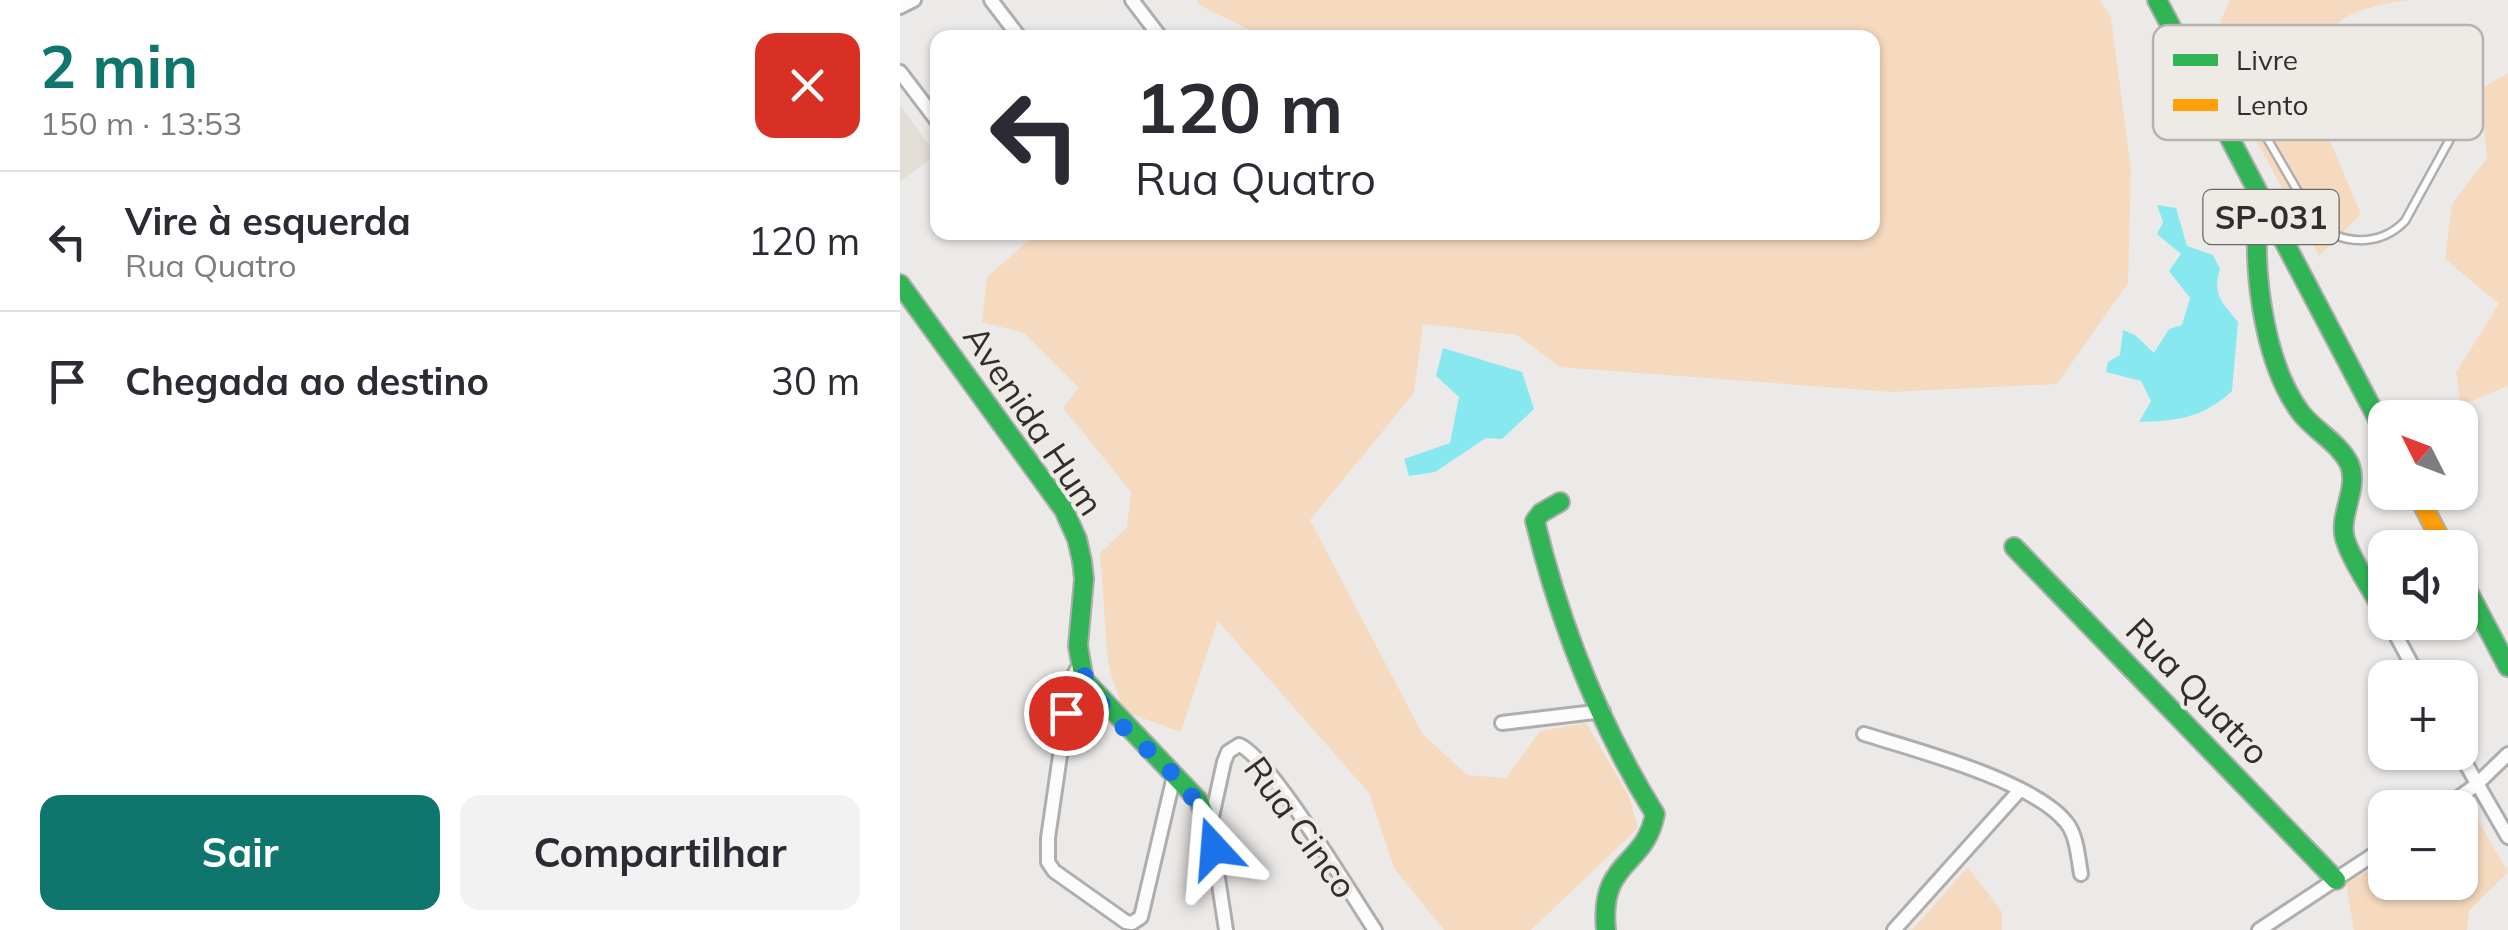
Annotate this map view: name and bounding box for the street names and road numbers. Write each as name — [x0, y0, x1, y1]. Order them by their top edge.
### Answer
road number: SP-031 — [2204, 190, 2338, 244]
street label: Avenida Hum — [954, 317, 1114, 523]
street label: Rua Quatro — [2117, 608, 2279, 774]
street label: Rua Cinco — [1235, 748, 1367, 906]

